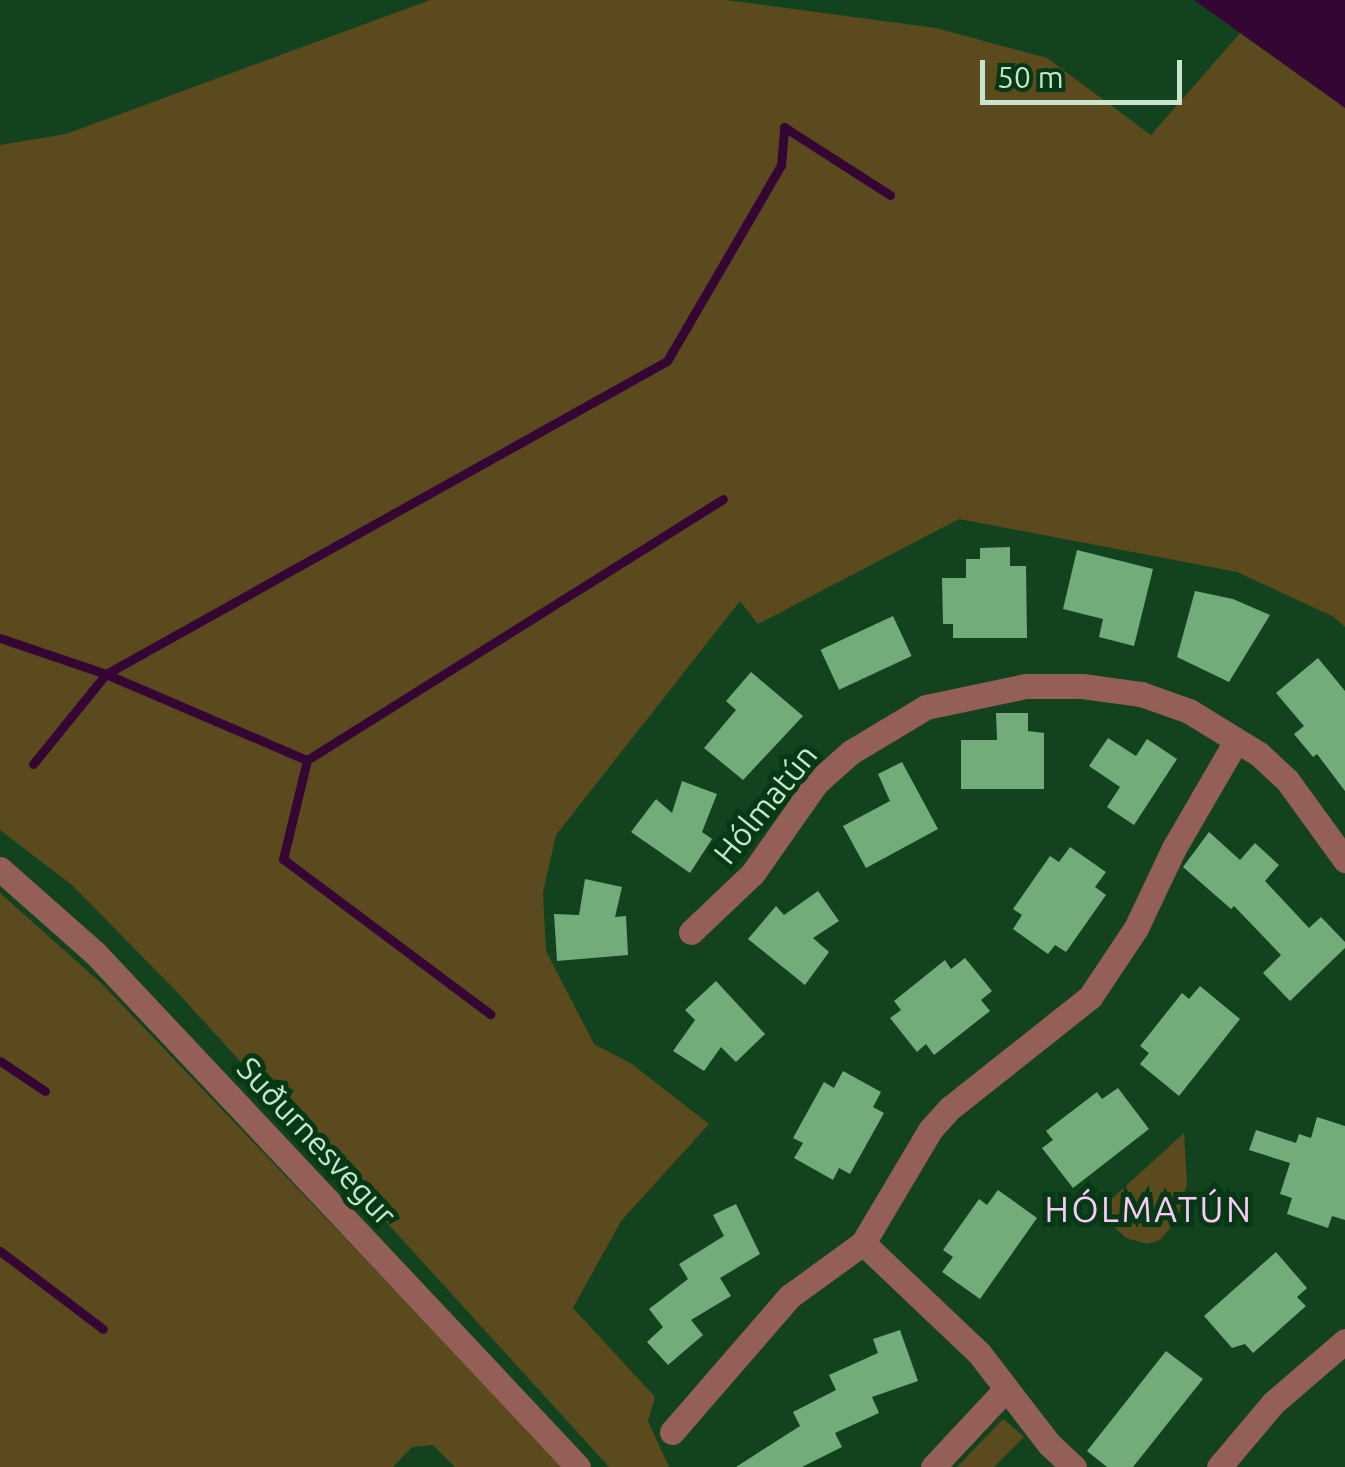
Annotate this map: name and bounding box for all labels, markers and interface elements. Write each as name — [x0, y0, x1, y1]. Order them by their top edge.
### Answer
scale bar — [985, 40, 1188, 102]
text: 50 m — [997, 60, 1064, 94]
street label: Hólmatún — [705, 737, 825, 871]
street label: Suðurnesvegur — [229, 1049, 405, 1233]
district label: HÓLMATÚN — [1045, 1188, 1253, 1230]

